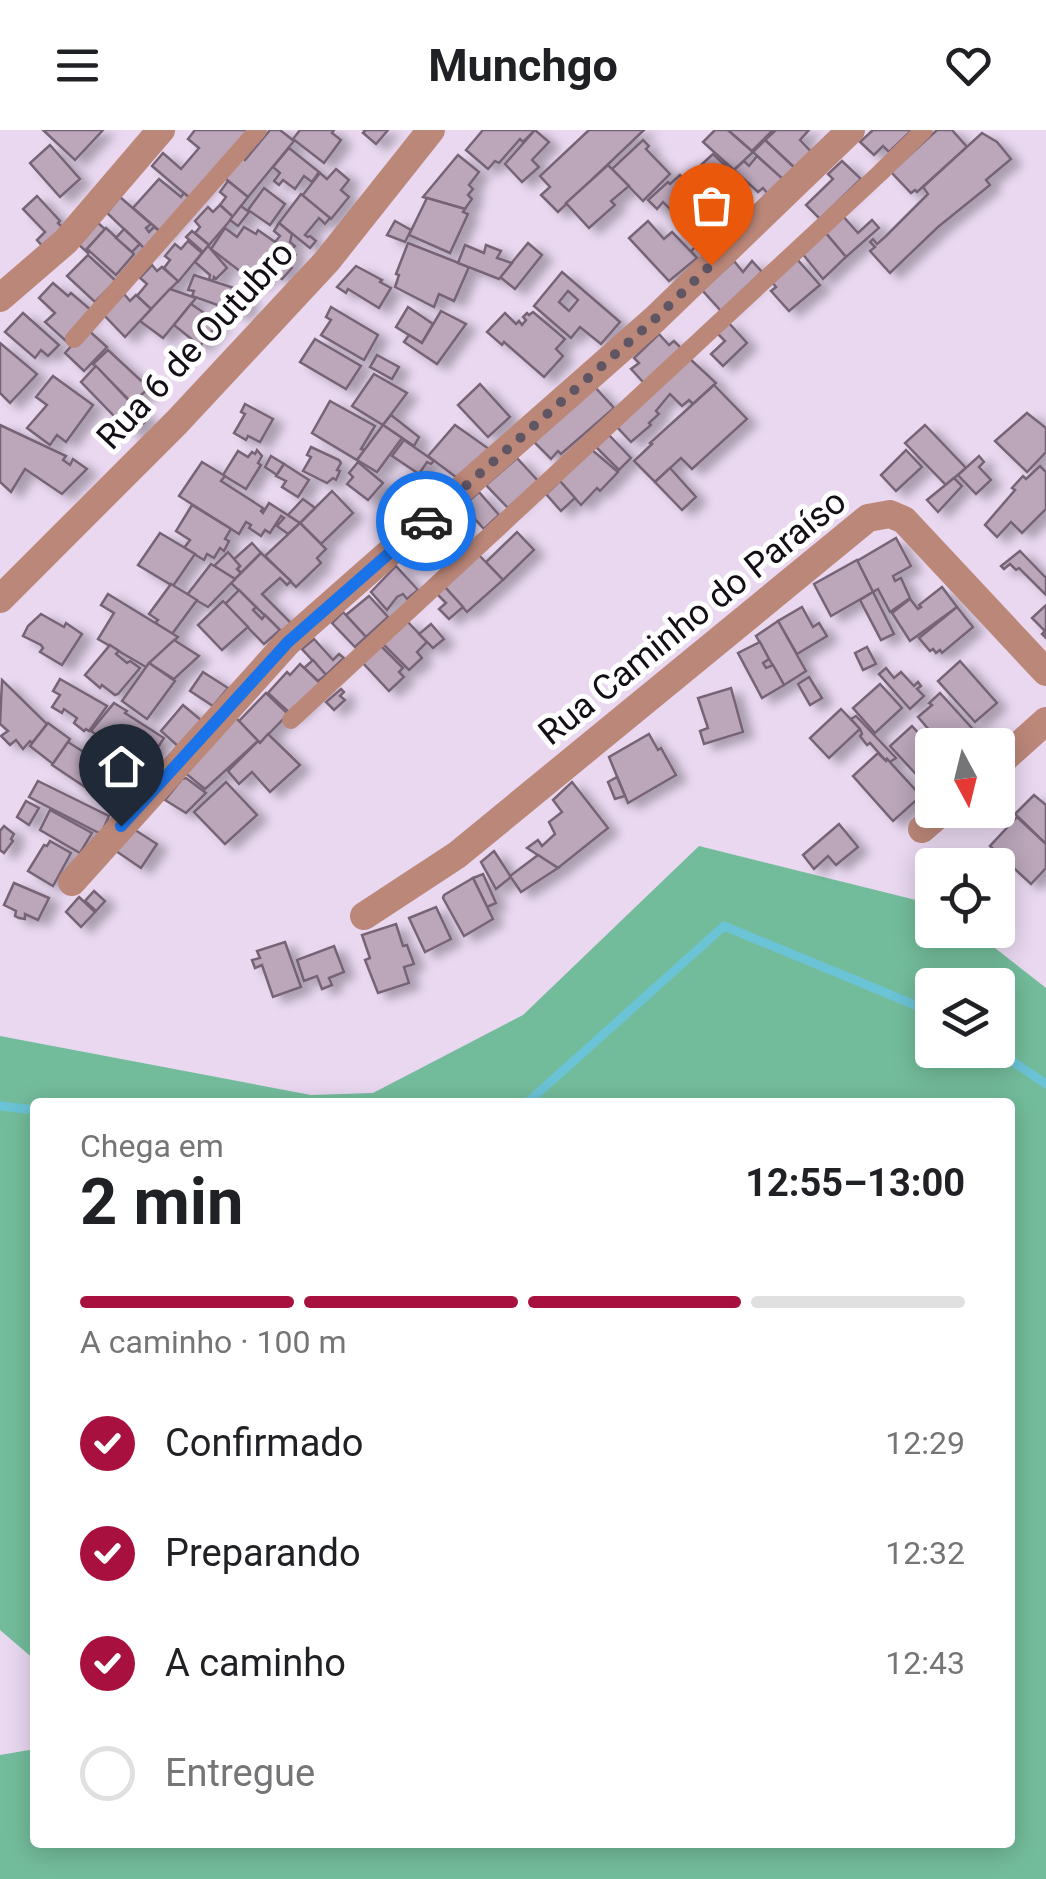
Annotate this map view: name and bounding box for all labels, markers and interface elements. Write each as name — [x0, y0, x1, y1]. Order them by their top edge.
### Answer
icon: menu — [50, 38, 105, 93]
icon: heart — [941, 38, 996, 93]
text: Munchgo — [428, 39, 618, 92]
pin — [669, 163, 754, 266]
icon: bag — [684, 178, 739, 233]
street label: Rua 6 de Outubro — [89, 233, 302, 458]
courier — [376, 471, 476, 571]
street label: Rua Caminho do Paraíso — [531, 481, 854, 754]
icon: car — [399, 494, 454, 549]
pin — [79, 724, 164, 827]
north arrow — [915, 728, 1015, 828]
map controls — [915, 728, 1015, 1068]
icon: home — [94, 739, 149, 794]
button: locate — [915, 848, 1015, 948]
button: layers — [915, 968, 1015, 1068]
text: Chega em — [80, 1127, 224, 1165]
text: 12:55–13:00 — [745, 1161, 965, 1205]
text: 2 min — [80, 1164, 243, 1240]
text: A caminho · 100 m — [80, 1323, 347, 1361]
icon: check — [80, 1416, 135, 1471]
text: Confirmado — [165, 1421, 363, 1465]
text: 12:29 — [885, 1424, 965, 1462]
icon: check — [80, 1526, 135, 1581]
text: Preparando — [165, 1531, 361, 1575]
text: 12:32 — [885, 1534, 965, 1572]
icon: check — [80, 1636, 135, 1691]
text: A caminho — [165, 1641, 346, 1685]
text: 12:43 — [885, 1644, 965, 1682]
text: Entregue — [165, 1751, 315, 1795]

